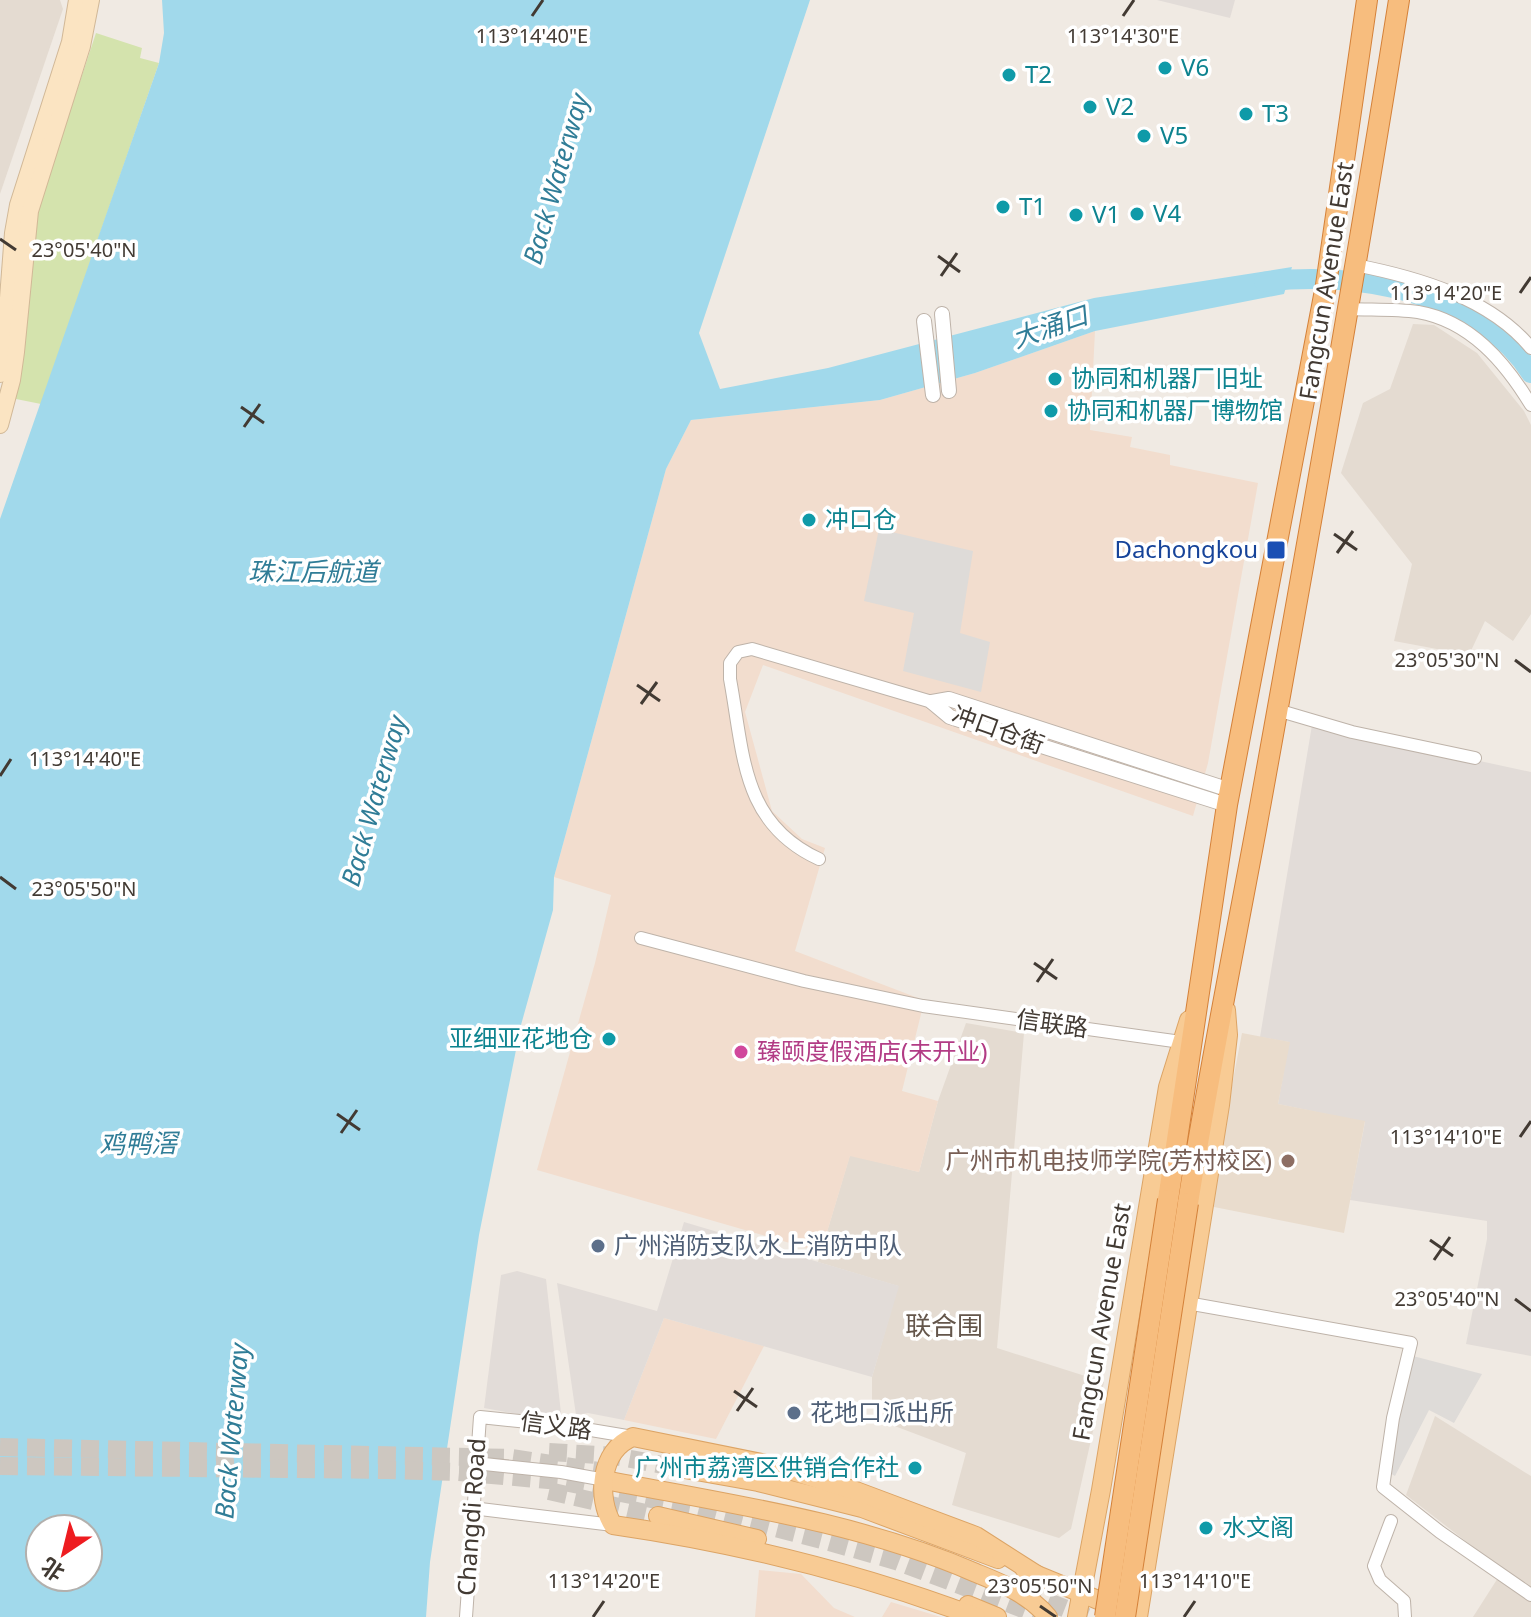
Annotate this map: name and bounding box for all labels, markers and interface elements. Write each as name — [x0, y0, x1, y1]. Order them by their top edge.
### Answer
text: 113°14'40"E — [476, 22, 588, 49]
text: 113°14'30"E — [1067, 22, 1179, 49]
place label: V6 — [1181, 50, 1209, 83]
place label: T2 — [1025, 57, 1052, 90]
marker: V6 — [1156, 59, 1174, 77]
marker: T2 — [1000, 66, 1018, 84]
water label: Back Waterway — [513, 87, 597, 268]
place label: V2 — [1106, 89, 1134, 122]
place label: T3 — [1262, 96, 1289, 129]
marker: V2 — [1081, 98, 1099, 116]
marker: T3 — [1237, 105, 1255, 123]
place label: V5 — [1160, 118, 1188, 151]
marker: V5 — [1135, 127, 1153, 145]
street label: Fangcun Avenue East — [1290, 159, 1361, 402]
place label: T1 — [1019, 189, 1046, 222]
place label: V4 — [1153, 196, 1181, 229]
place label: V1 — [1092, 197, 1120, 230]
marker: T1 — [994, 198, 1012, 216]
marker: V4 — [1128, 205, 1146, 223]
marker: V1 — [1067, 206, 1085, 224]
text: 23°05'40"N — [31, 236, 137, 263]
text: 113°14'20"E — [1390, 279, 1502, 306]
water label: 大涌口 — [1007, 296, 1094, 356]
place label: 协同和机器厂旧址 — [1071, 361, 1263, 394]
marker: 协同和机器厂旧址 — [1046, 370, 1064, 388]
place label: 协同和机器厂博物馆 — [1067, 393, 1283, 426]
marker: 协同和机器厂博物馆 — [1042, 402, 1060, 420]
place label: 冲口仓 — [825, 502, 897, 535]
marker: 冲口仓 — [800, 511, 818, 529]
place label: Dachongkou — [1114, 532, 1258, 565]
marker: Dachongkou — [1265, 539, 1287, 561]
water label: 珠江后航道 — [248, 553, 382, 589]
text: 23°05'30"N — [1394, 646, 1500, 673]
street label: 冲口仓街 — [948, 697, 1049, 761]
water label: Back Waterway — [331, 709, 415, 890]
text: 113°14'40"E — [29, 745, 141, 772]
text: 23°05'50"N — [31, 875, 137, 902]
street label: 信联路 — [1014, 1001, 1090, 1044]
place label: 亚细亚花地仓 — [449, 1021, 593, 1054]
marker: 亚细亚花地仓 — [600, 1030, 618, 1048]
place label: 臻颐度假酒店(未开业) — [757, 1034, 987, 1067]
marker: 臻颐度假酒店(未开业) — [732, 1043, 750, 1061]
text: 113°14'10"E — [1390, 1123, 1502, 1150]
water label: 鸡鸭滘 — [99, 1124, 181, 1162]
place label: 广州市机电技师学院(芳村校区) — [946, 1143, 1272, 1176]
marker: 广州市机电技师学院(芳村校区) — [1279, 1152, 1297, 1170]
street label: Fangcun Avenue East — [1063, 1200, 1138, 1443]
place label: 广州消防支队水上消防中队 — [614, 1228, 902, 1261]
marker: 广州消防支队水上消防中队 — [589, 1237, 607, 1255]
text: 23°05'40"N — [1394, 1285, 1500, 1312]
district label: 联合围 — [905, 1307, 983, 1343]
water label: Back Waterway — [205, 1340, 257, 1520]
place label: 花地口派出所 — [810, 1395, 954, 1428]
street label: 信义路 — [518, 1403, 594, 1446]
marker: 花地口派出所 — [785, 1404, 803, 1422]
street label: Changdi Road — [449, 1437, 492, 1597]
place label: 广州市荔湾区供销合作社 — [635, 1450, 899, 1483]
marker: 广州市荔湾区供销合作社 — [906, 1459, 924, 1477]
place label: 水文阁 — [1222, 1510, 1294, 1543]
north arrow — [24, 1513, 104, 1593]
marker: 水文阁 — [1197, 1519, 1215, 1537]
text: 北 — [34, 1552, 70, 1589]
text: 113°14'20"E — [548, 1567, 660, 1594]
text: 113°14'10"E — [1139, 1567, 1251, 1594]
text: 23°05'50"N — [987, 1572, 1093, 1599]

